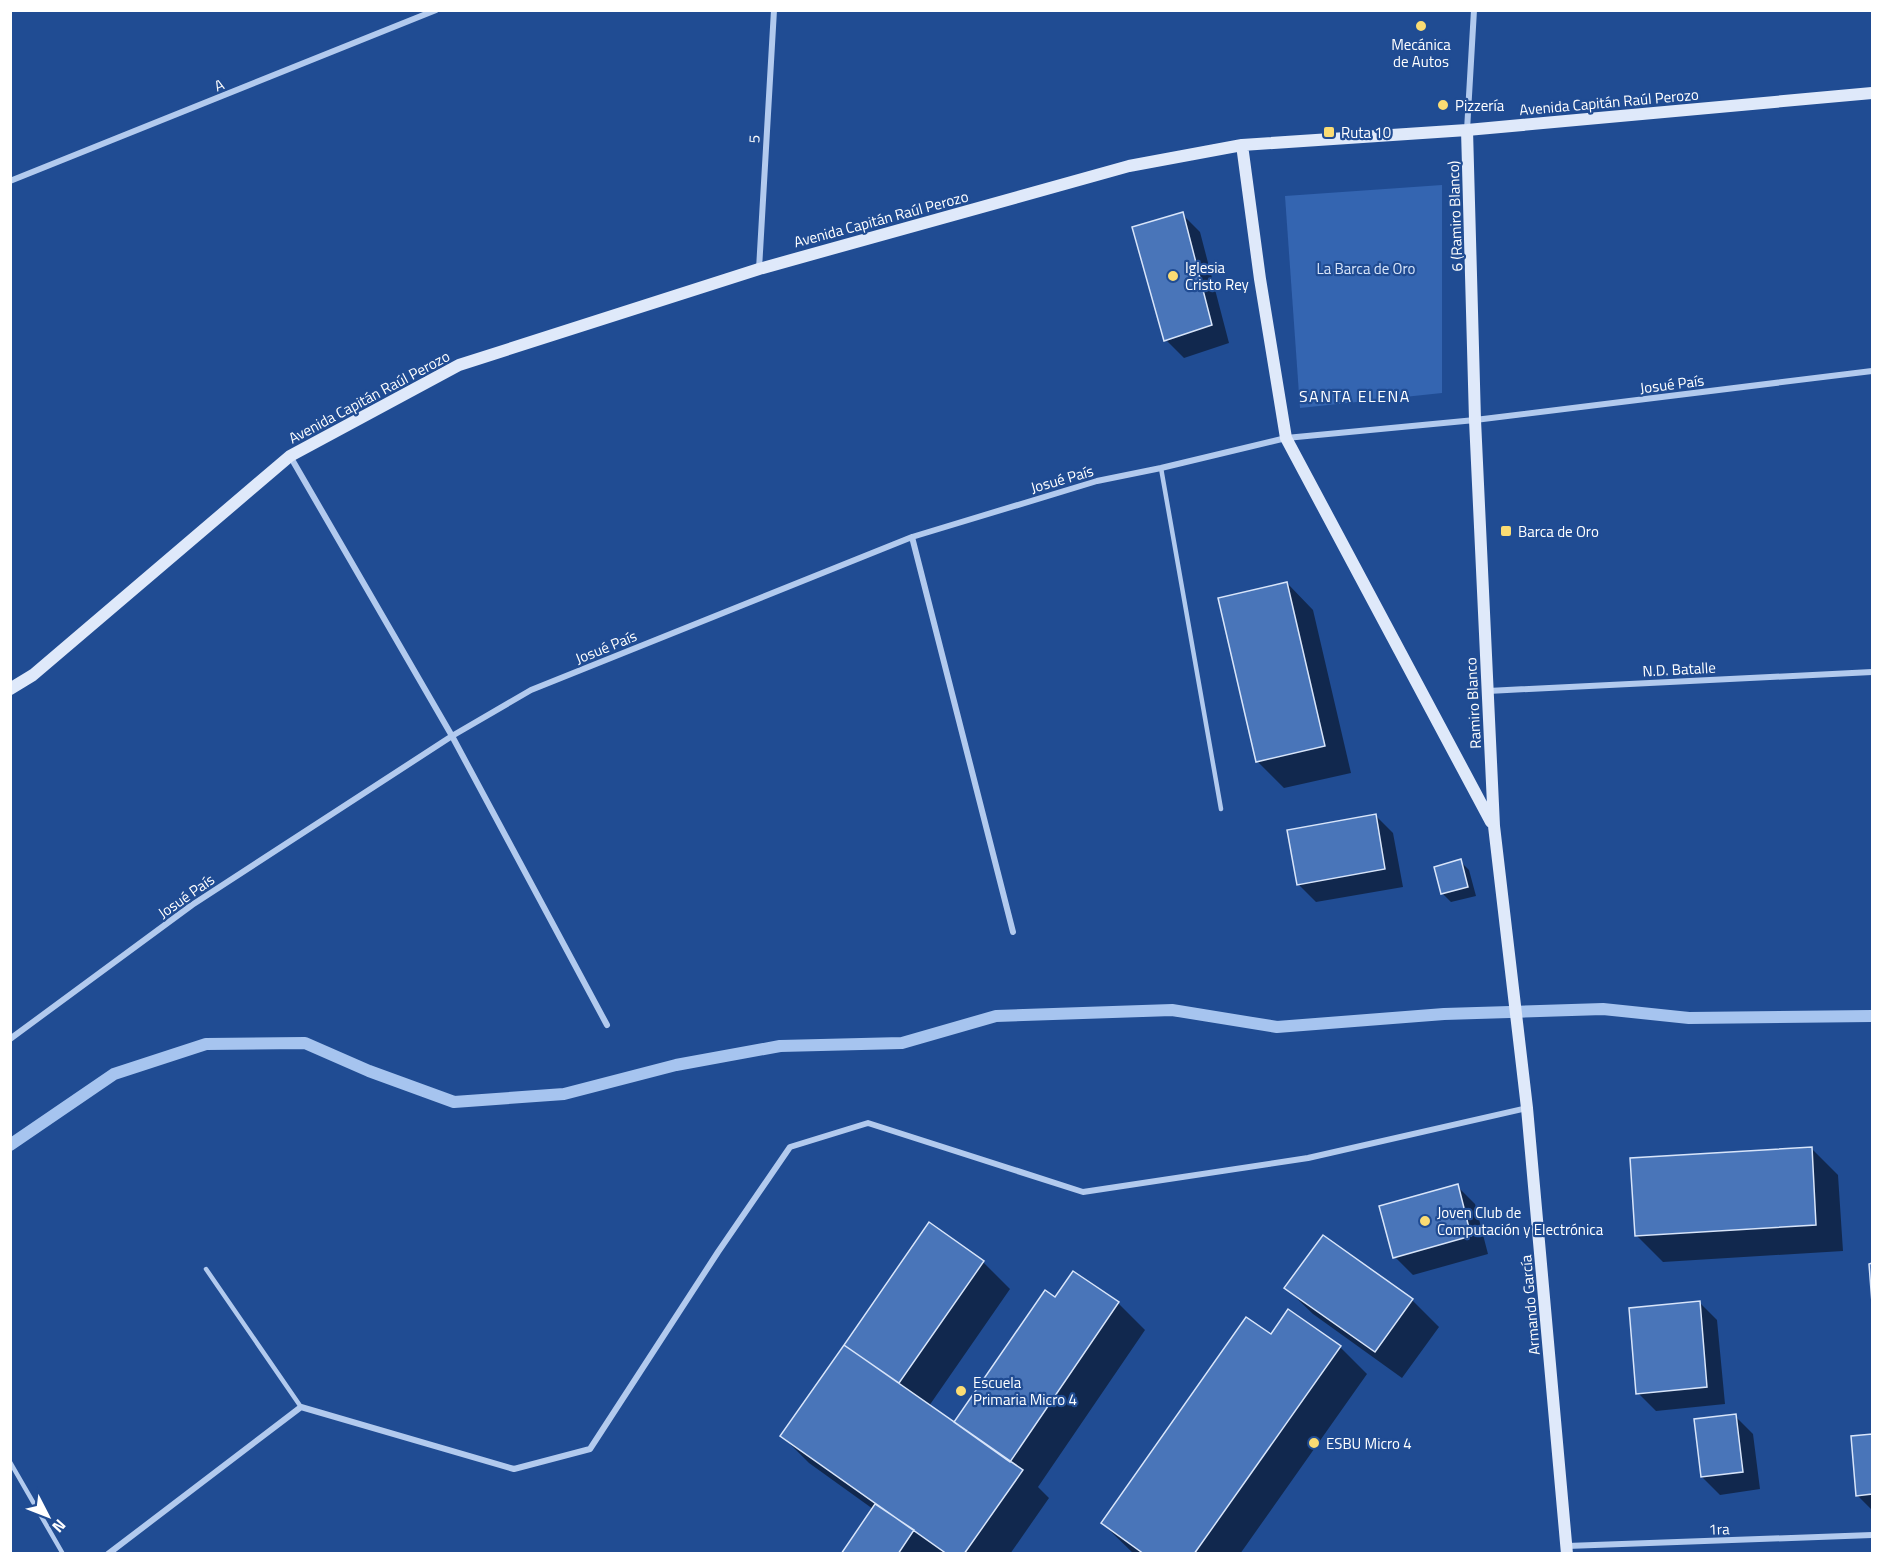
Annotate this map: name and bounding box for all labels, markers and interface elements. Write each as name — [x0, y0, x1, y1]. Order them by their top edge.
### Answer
marker: Mecánica de Autos — [1414, 19, 1428, 33]
place label: Mecánica de Autos — [1391, 33, 1451, 73]
street label: A — [211, 73, 228, 97]
street label: Avenida Capitán Raúl Perozo — [1518, 83, 1700, 121]
place label: Pizzería — [1455, 94, 1505, 117]
marker: Pizzería — [1436, 98, 1450, 112]
place label: Ruta 10 — [1341, 121, 1391, 144]
marker: Ruta 10 — [1322, 125, 1336, 139]
street label: 5 — [742, 134, 766, 144]
street label: 6 (Ramiro Blanco) — [1442, 160, 1468, 272]
street label: Avenida Capitán Raúl Perozo — [791, 185, 971, 253]
place label: Iglesia Cristo Rey — [1185, 256, 1249, 296]
park label: La Barca de Oro — [1317, 257, 1415, 280]
marker: Iglesia Cristo Rey — [1166, 269, 1180, 283]
street label: Avenida Capitán Raúl Perozo — [284, 345, 454, 449]
street label: Josué País — [1639, 369, 1705, 399]
district label: SANTA ELENA — [1299, 384, 1411, 408]
street label: Josué País — [1028, 459, 1096, 499]
place label: Barca de Oro — [1518, 520, 1599, 543]
marker: Barca de Oro — [1499, 524, 1513, 538]
street label: Josué País — [572, 624, 640, 670]
street label: N.D. Batalle — [1642, 656, 1716, 682]
street label: Ramiro Blanco — [1459, 657, 1487, 749]
street label: Josué País — [153, 868, 219, 924]
place label: Joven Club de Computación y Electrónica — [1437, 1201, 1604, 1241]
marker: Joven Club de Computación y Electrónica — [1418, 1214, 1432, 1228]
street label: Armando García — [1514, 1253, 1546, 1356]
place label: Escuela Primaria Micro 4 — [973, 1371, 1077, 1411]
marker: Escuela Primaria Micro 4 — [954, 1384, 968, 1398]
place label: ESBU Micro 4 — [1326, 1432, 1412, 1455]
marker: ESBU Micro 4 — [1307, 1436, 1321, 1450]
north arrow — [18, 1486, 78, 1546]
text: N — [47, 1514, 72, 1538]
street label: 1ra — [1708, 1517, 1730, 1541]

